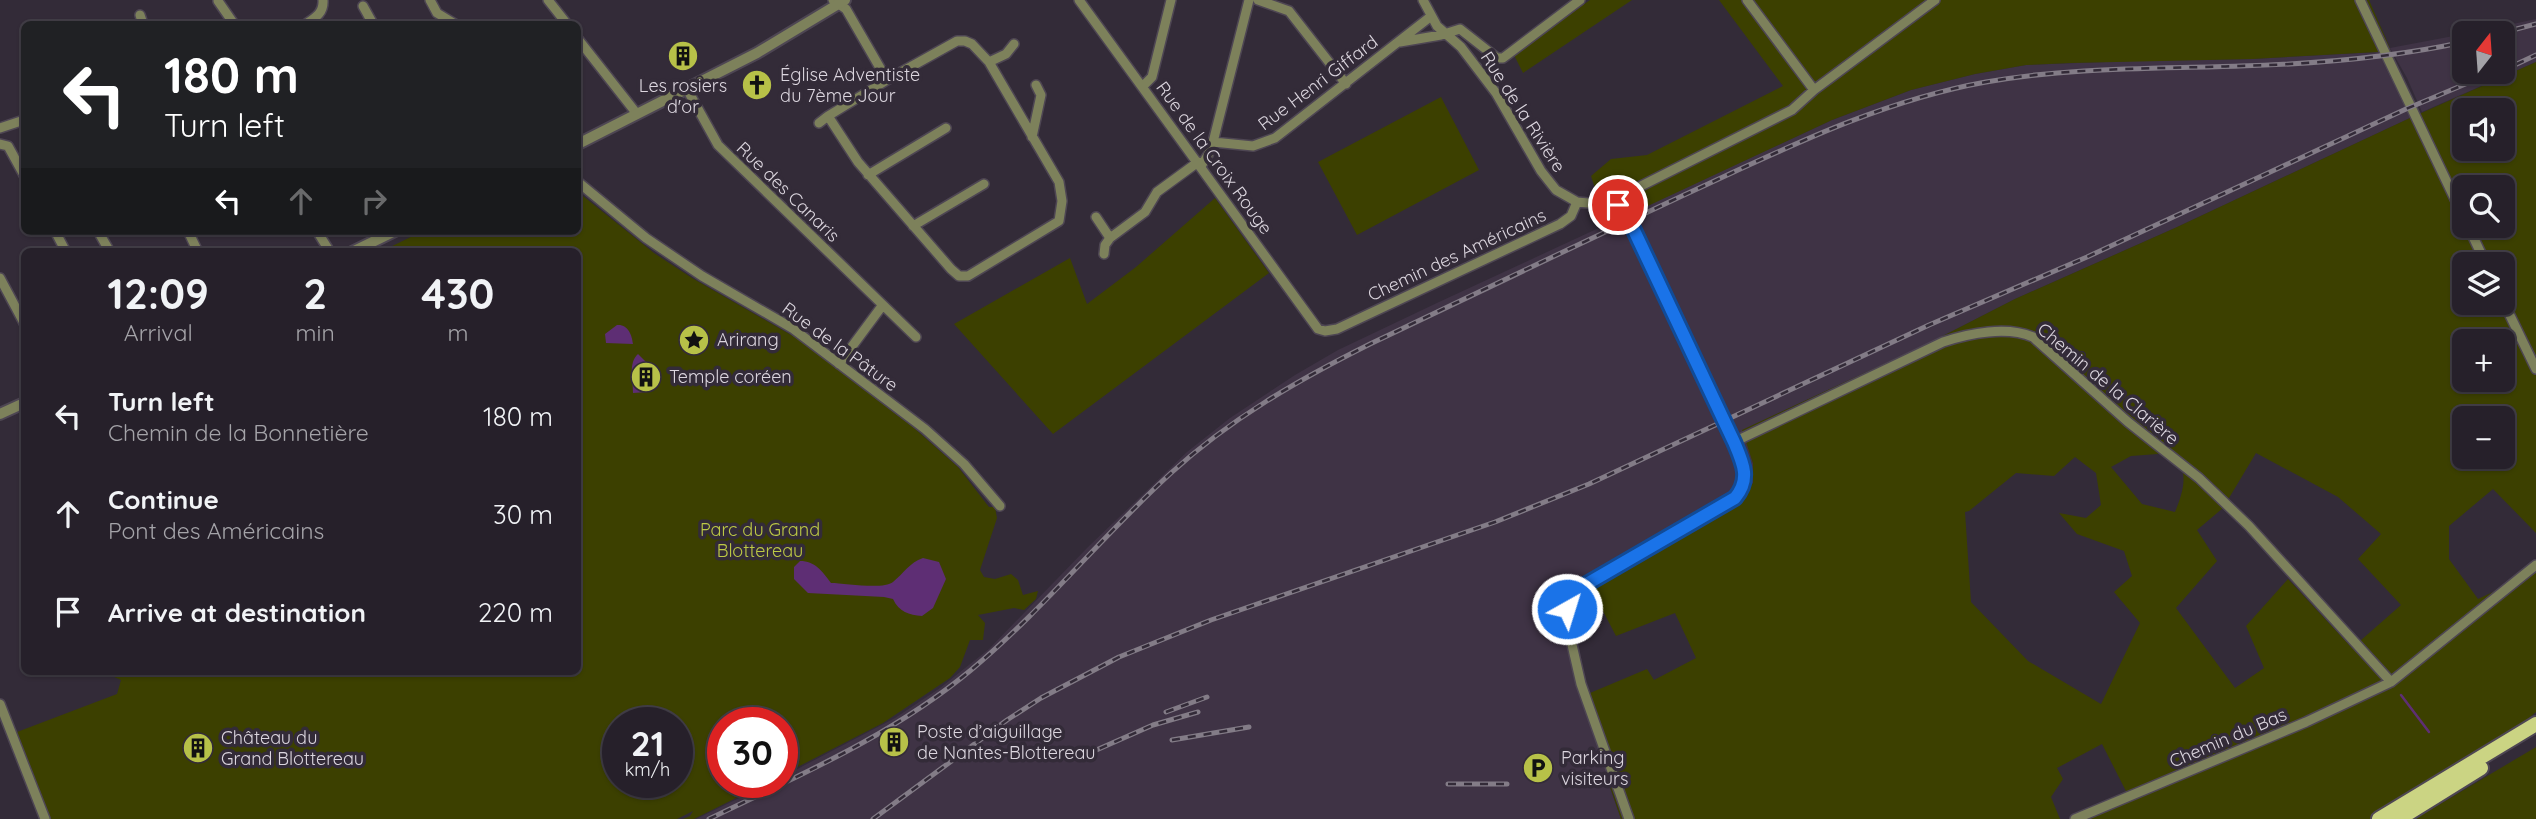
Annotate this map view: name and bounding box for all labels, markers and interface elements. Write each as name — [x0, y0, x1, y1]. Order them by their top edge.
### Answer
north arrow — [2452, 21, 2515, 84]
map controls — [2452, 21, 2515, 469]
street label: Rue Henri Giffard — [1253, 30, 1382, 135]
building icon: Les rosiers d'or — [666, 39, 700, 73]
text: 180 m — [164, 44, 299, 105]
street label: Rue de la Rivière — [1476, 47, 1571, 176]
icon: left — [49, 49, 140, 140]
place label: Église Adventiste du 7ème Jour — [780, 63, 920, 107]
church icon: Église Adventiste du 7ème Jour — [740, 68, 774, 102]
place label: Les rosiers d'or — [639, 74, 727, 118]
street label: Rue de la Croix Rouge — [1151, 77, 1278, 239]
button: sound — [2452, 98, 2515, 161]
text: Turn left — [164, 105, 285, 145]
street label: Rue des Canaris — [732, 137, 845, 247]
pin — [1588, 175, 1648, 235]
button: search — [2452, 175, 2515, 238]
icon: left — [209, 182, 247, 220]
icon: ahead — [282, 182, 320, 220]
icon: right — [355, 182, 393, 220]
icon: arrive — [1599, 186, 1637, 224]
street label: Chemin des Américains — [1364, 203, 1550, 306]
button: layers — [2452, 252, 2515, 315]
text: 12:09 — [108, 267, 209, 320]
text: 2 — [303, 267, 327, 320]
text: 430 — [421, 267, 494, 320]
street label: Rue de la Pâture — [778, 297, 903, 396]
text: Arrival — [124, 318, 193, 347]
text: min — [296, 318, 335, 347]
text: m — [447, 318, 468, 347]
street label: Chemin de la Clarière — [2033, 318, 2184, 450]
place icon: Arirang — [677, 323, 711, 357]
place label: Arirang — [717, 328, 779, 351]
button: + — [2452, 329, 2515, 392]
building icon: Temple coréen — [629, 360, 663, 394]
place label: Temple coréen — [669, 365, 792, 388]
text: Turn left — [108, 385, 215, 418]
icon: left — [49, 397, 87, 435]
text: 180 m — [483, 400, 553, 433]
button: − — [2452, 406, 2515, 469]
text: Chemin de la Bonnetière — [108, 418, 369, 447]
text: Continue — [108, 483, 219, 516]
icon: ahead — [49, 495, 87, 533]
text: 30 m — [493, 498, 553, 531]
text: Pont des Américains — [108, 516, 324, 545]
park label: Parc du Grand Blottereau — [700, 518, 820, 562]
position arrow — [1530, 572, 1604, 646]
icon: arrive — [49, 593, 87, 631]
text: Arrive at destination — [108, 596, 366, 629]
text: 220 m — [478, 596, 553, 629]
street label: Chemin du Bas — [2166, 703, 2290, 773]
speed limit sign: 30 — [707, 707, 798, 798]
place label: Poste d’aiguillage de Nantes-Blottereau — [917, 720, 1096, 764]
text: 21 — [631, 721, 664, 765]
building icon: Poste d’aiguillage de Nantes-Blottereau — [877, 725, 911, 759]
place label: Château du Grand Blottereau — [221, 726, 364, 770]
building icon: Château du Grand Blottereau — [181, 731, 215, 765]
place label: Parking visiteurs — [1561, 746, 1628, 790]
parking icon: Parking visiteurs — [1521, 751, 1555, 785]
text: km/h — [625, 758, 670, 781]

